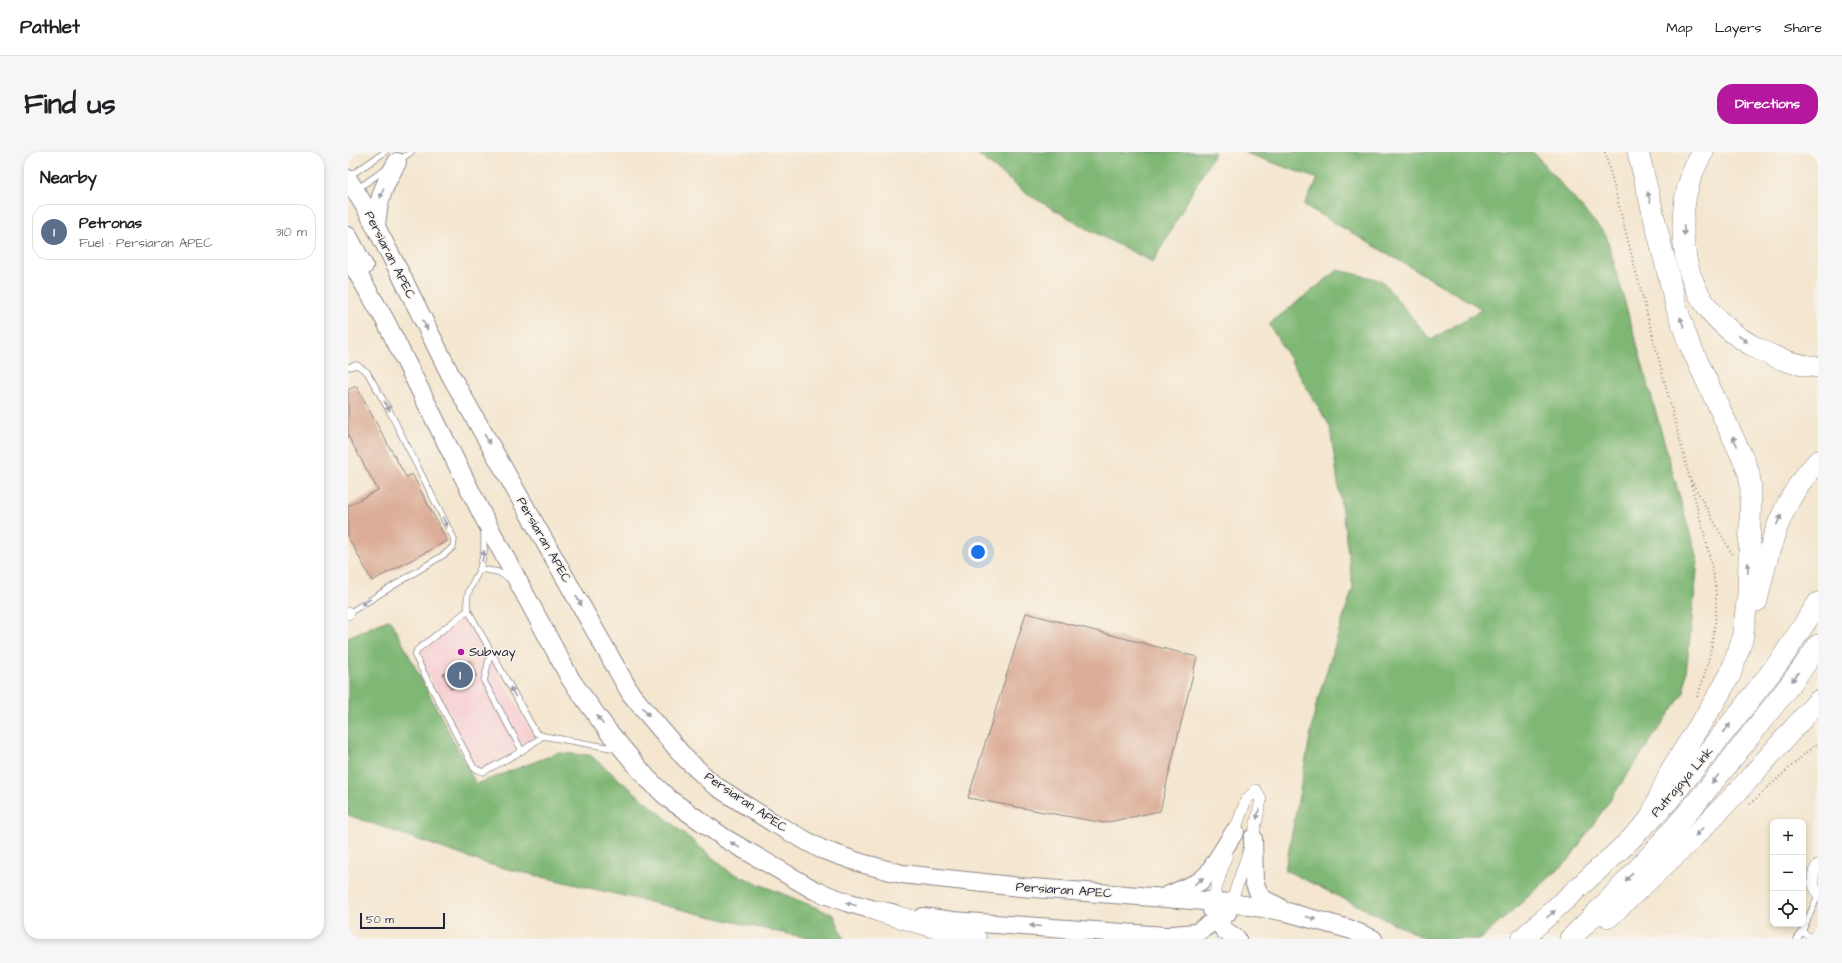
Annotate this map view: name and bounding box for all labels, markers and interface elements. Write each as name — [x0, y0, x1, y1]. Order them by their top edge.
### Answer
text: Pathlet — [20, 14, 80, 41]
text: Map — [1666, 18, 1693, 38]
text: Layers — [1715, 18, 1762, 38]
text: Share — [1784, 18, 1822, 38]
button: Directions — [1717, 84, 1818, 124]
text: Find us — [24, 85, 115, 124]
text: Nearby — [40, 166, 97, 190]
one-way arrow — [378, 187, 384, 199]
one-way arrow — [1645, 191, 1651, 203]
street label: Persiaran APEC — [360, 208, 420, 302]
text: Petronas — [79, 213, 142, 234]
text: 1 — [53, 223, 55, 241]
text: 310 m — [275, 223, 307, 241]
one-way arrow — [1680, 224, 1687, 236]
text: Fuel · Persiaran APEC — [79, 234, 213, 252]
one-way arrow — [1678, 316, 1684, 328]
one-way arrow — [422, 319, 428, 331]
one-way arrow — [1737, 335, 1748, 343]
one-way arrow — [383, 400, 390, 412]
one-way arrow — [483, 433, 490, 445]
one-way arrow — [1732, 435, 1738, 446]
street label: Persiaran APEC — [512, 494, 576, 586]
one-way arrow — [1776, 514, 1782, 526]
one-way arrow — [442, 516, 448, 527]
your location — [968, 542, 988, 562]
one-way arrow — [480, 550, 486, 562]
one-way arrow — [1745, 562, 1752, 574]
one-way arrow — [575, 595, 582, 607]
one-way arrow — [360, 599, 372, 606]
place label: Subway — [469, 643, 516, 662]
marker: Subway — [456, 647, 466, 657]
pin: 1 — [447, 660, 473, 690]
one-way arrow — [1791, 671, 1799, 682]
one-way arrow — [510, 687, 517, 698]
one-way arrow — [641, 707, 650, 718]
one-way arrow — [596, 715, 604, 725]
one-way arrow — [1723, 723, 1732, 734]
street label: Putrajaya Link — [1647, 743, 1718, 821]
street label: Persiaran APEC — [701, 768, 791, 836]
one-way arrow — [1711, 774, 1720, 785]
one-way arrow — [1255, 807, 1261, 820]
map controls — [1770, 819, 1806, 927]
button: + — [1770, 819, 1806, 855]
one-way arrow — [1694, 827, 1703, 838]
one-way arrow — [730, 841, 740, 849]
button: − — [1770, 855, 1806, 891]
one-way arrow — [1625, 872, 1634, 882]
one-way arrow — [1194, 876, 1205, 885]
street label: Persiaran APEC — [1015, 878, 1113, 902]
button: locate — [1770, 891, 1806, 927]
one-way arrow — [844, 901, 856, 907]
one-way arrow — [1546, 909, 1557, 918]
scale bar — [360, 911, 445, 930]
text: 50 m — [366, 912, 394, 927]
one-way arrow — [1305, 915, 1317, 921]
one-way arrow — [1029, 923, 1041, 930]

